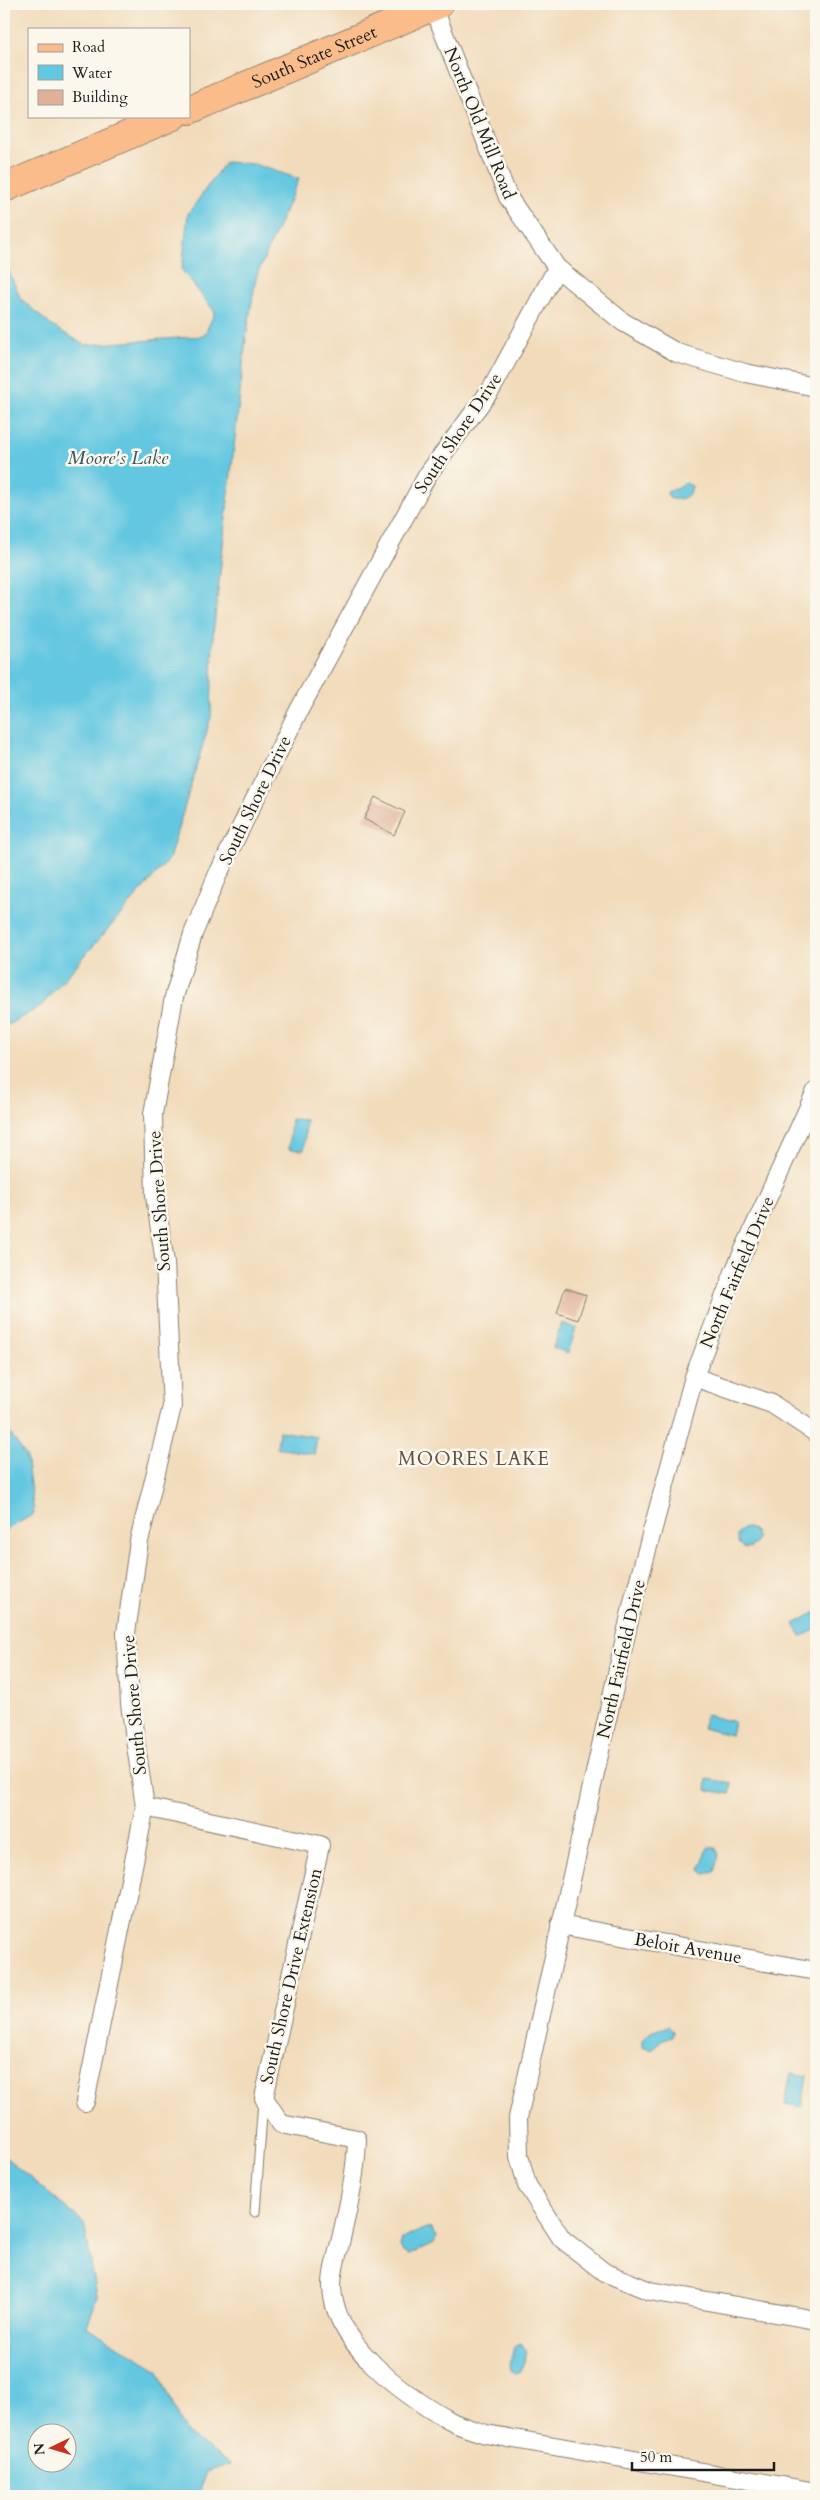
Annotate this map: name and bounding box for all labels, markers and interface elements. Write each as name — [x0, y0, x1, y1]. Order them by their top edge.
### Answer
street label: South State Street — [248, 20, 381, 95]
legend — [28, 28, 190, 118]
text: Road — [72, 37, 105, 57]
street label: North Old Mill Road — [438, 43, 522, 203]
text: Water — [71, 63, 113, 83]
text: Building — [72, 87, 128, 107]
street label: South Shore Drive — [409, 368, 508, 499]
water label: Moore's Lake — [68, 445, 169, 471]
street label: South Shore Drive — [213, 731, 298, 869]
street label: South Shore Drive — [142, 1130, 177, 1272]
street label: North Fairfield Drive — [694, 1192, 781, 1352]
district label: MOORES LAKE — [398, 1446, 550, 1472]
street label: North Fairfield Drive — [591, 1577, 652, 1741]
street label: South Shore Drive — [116, 1634, 153, 1776]
street label: South Shore Drive Extension — [254, 1865, 329, 2086]
street label: Beloit Avenue — [632, 1927, 744, 1970]
north arrow — [28, 2422, 78, 2472]
scale bar — [632, 2440, 775, 2472]
text: N — [30, 2442, 50, 2456]
text: 50 m — [640, 2447, 672, 2467]

